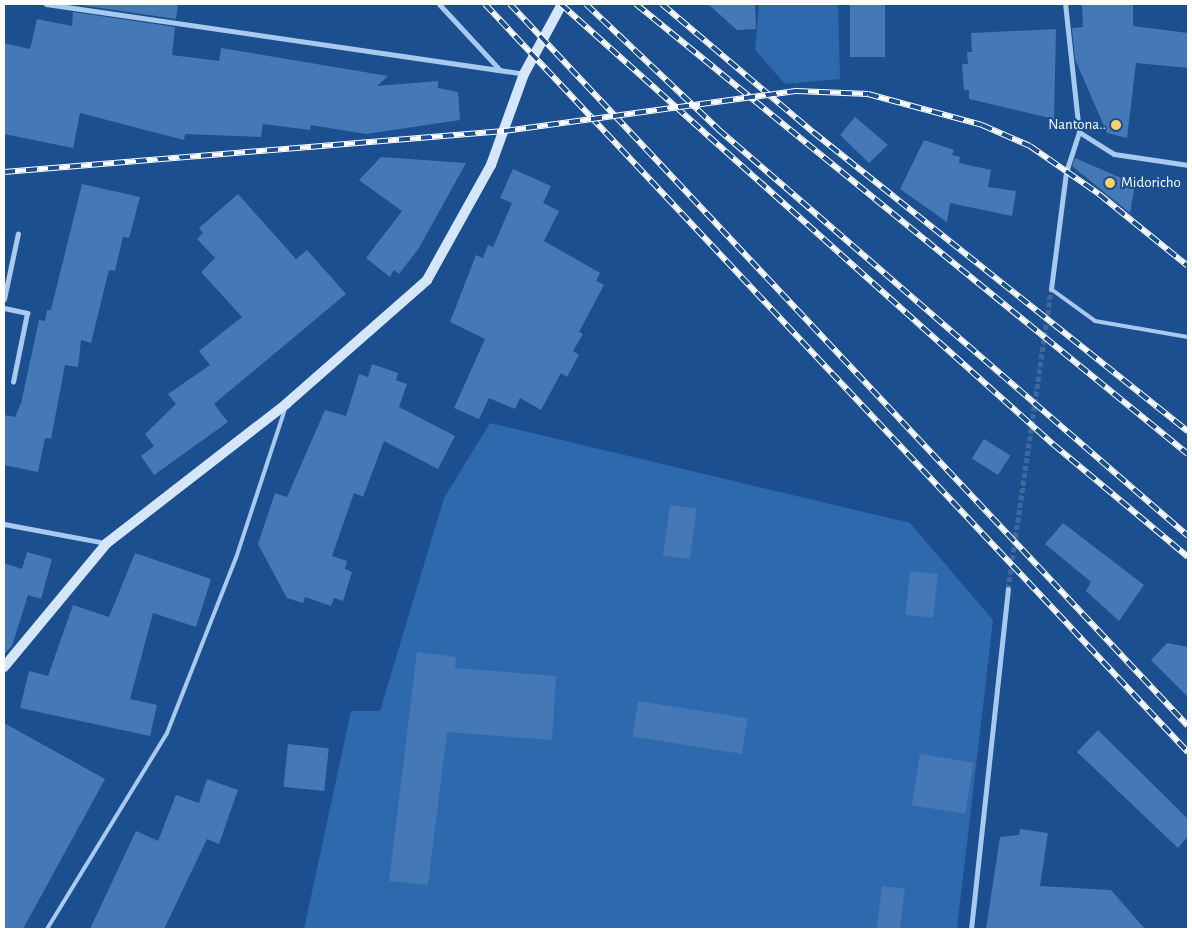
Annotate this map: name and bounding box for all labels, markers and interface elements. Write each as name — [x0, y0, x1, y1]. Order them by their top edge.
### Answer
place label: Nantona.. — [1048, 116, 1106, 134]
marker: Nantona.. — [1110, 119, 1122, 131]
place label: Midoricho — [1121, 174, 1181, 192]
marker: Midoricho — [1103, 176, 1117, 190]

